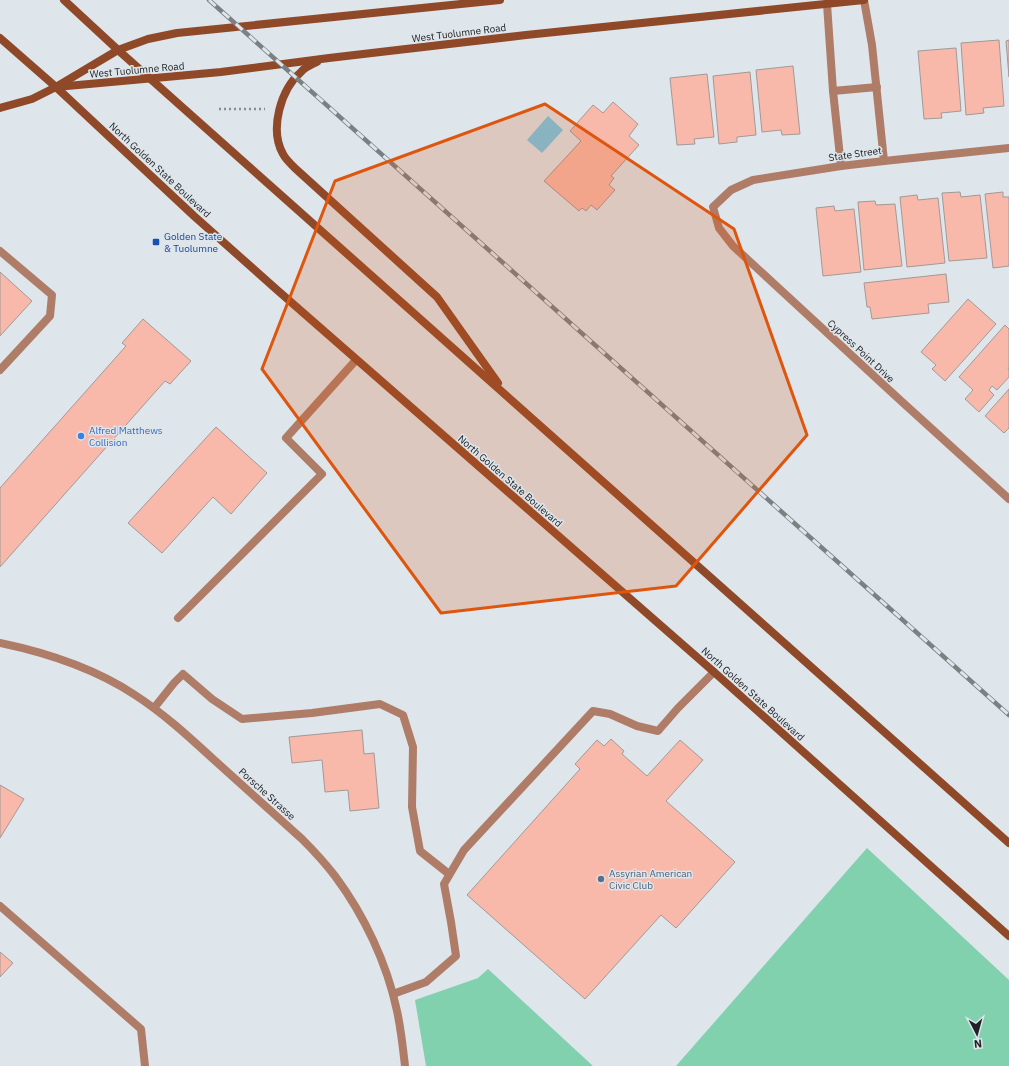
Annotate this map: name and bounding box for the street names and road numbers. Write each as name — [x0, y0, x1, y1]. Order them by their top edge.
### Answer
street label: West Tuolumne Road — [411, 21, 507, 45]
street label: West Tuolumne Road — [89, 59, 185, 81]
street label: North Golden State Boulevard — [107, 120, 213, 220]
street label: State Street — [828, 144, 883, 164]
street label: Cypress Point Drive — [825, 317, 898, 386]
street label: North Golden State Boulevard — [455, 432, 565, 530]
street label: North Golden State Boulevard — [699, 644, 807, 744]
street label: Porsche Strasse — [236, 765, 298, 823]

